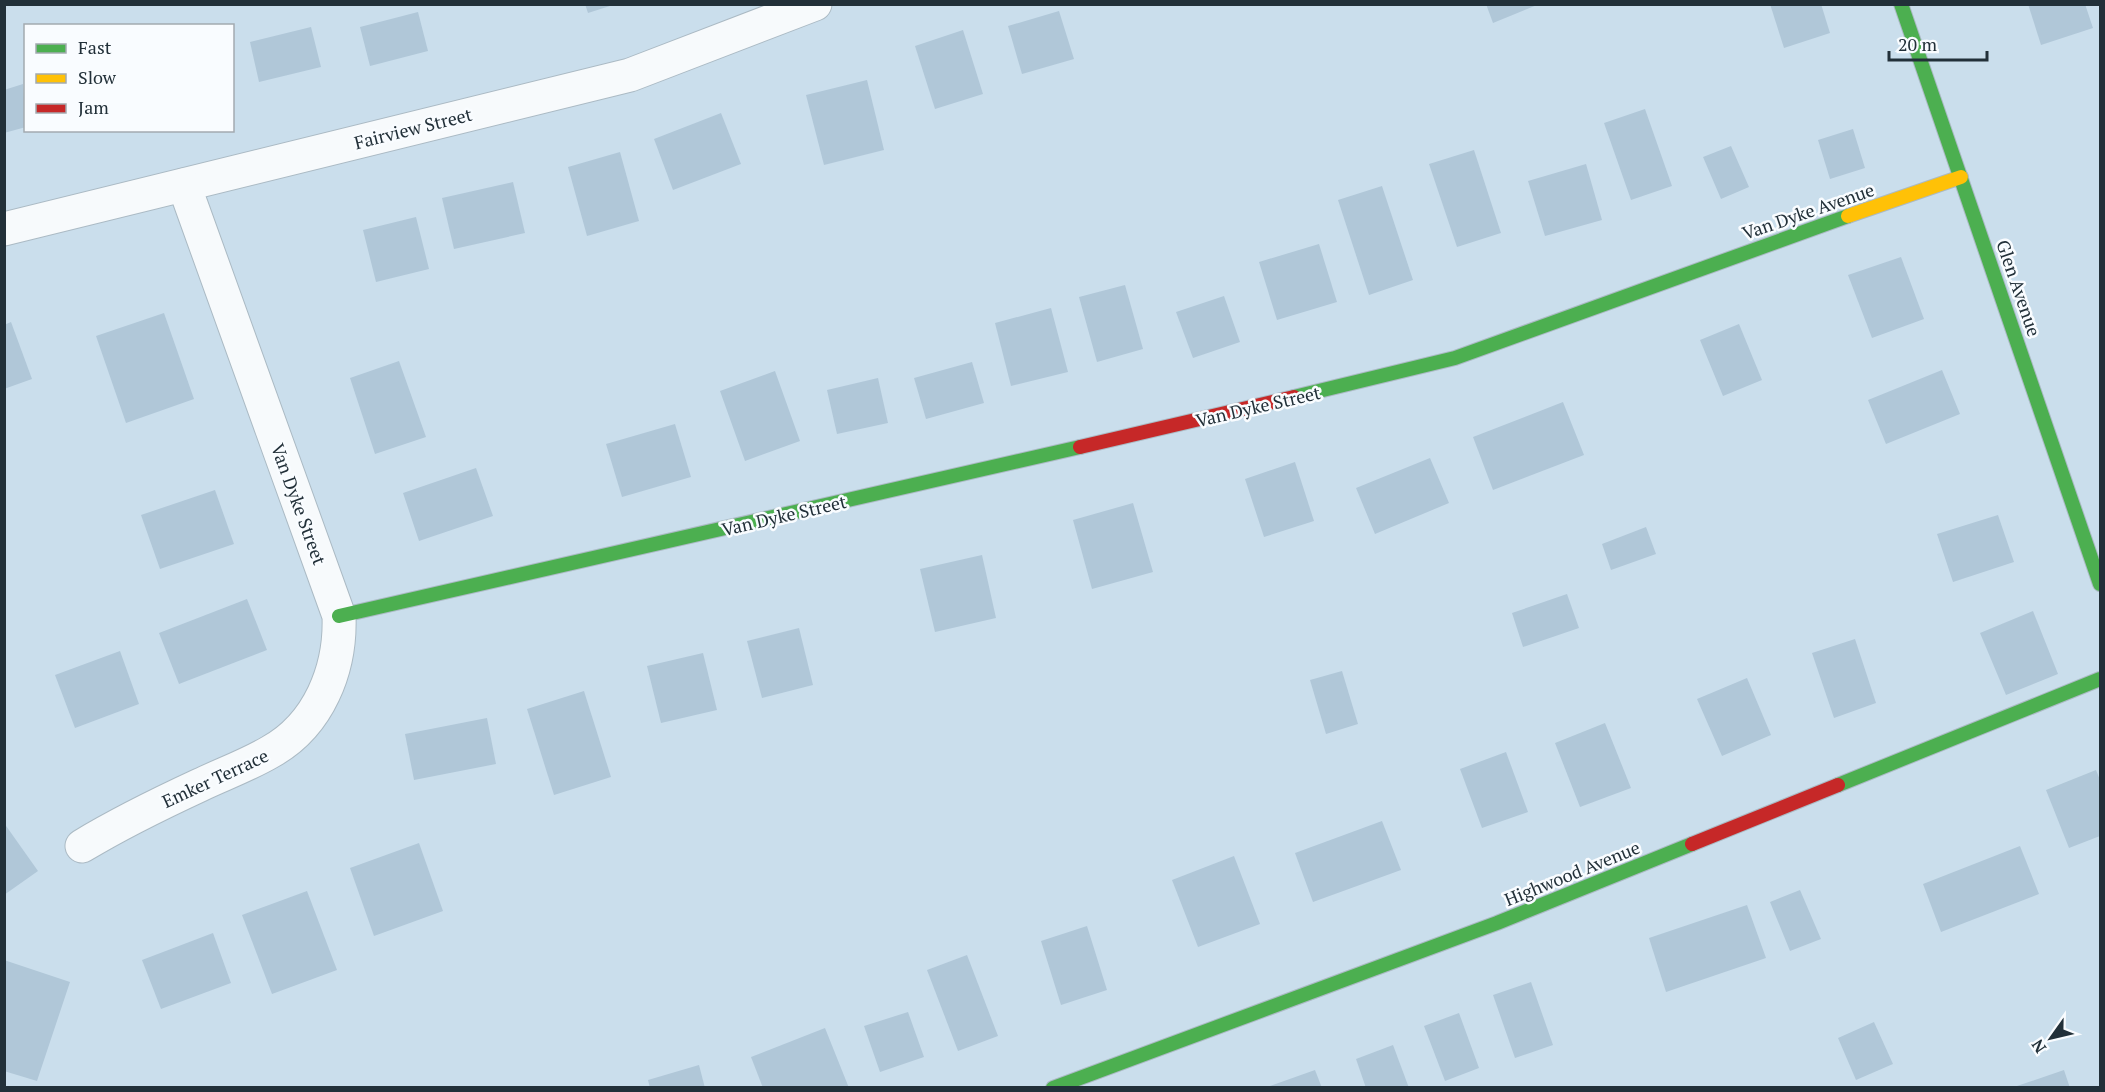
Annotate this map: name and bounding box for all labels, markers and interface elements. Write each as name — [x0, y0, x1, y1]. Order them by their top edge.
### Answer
legend — [24, 24, 234, 132]
scale bar — [1889, 24, 1986, 62]
text: 20 m — [1898, 32, 1938, 56]
text: Fast — [78, 35, 112, 59]
text: Slow — [78, 65, 117, 89]
text: Jam — [78, 95, 109, 119]
street label: Fairview Street — [352, 102, 475, 154]
street label: Van Dyke Avenue — [1739, 177, 1877, 245]
street label: Glen Avenue — [1991, 237, 2047, 339]
street label: Van Dyke Street — [1193, 380, 1323, 432]
street label: Van Dyke Street — [266, 440, 332, 568]
street label: Van Dyke Street — [719, 489, 849, 541]
street label: Emker Terrace — [158, 743, 272, 813]
street label: Highwood Avenue — [1501, 835, 1643, 911]
north arrow — [2021, 1008, 2081, 1068]
text: N — [2026, 1035, 2051, 1058]

